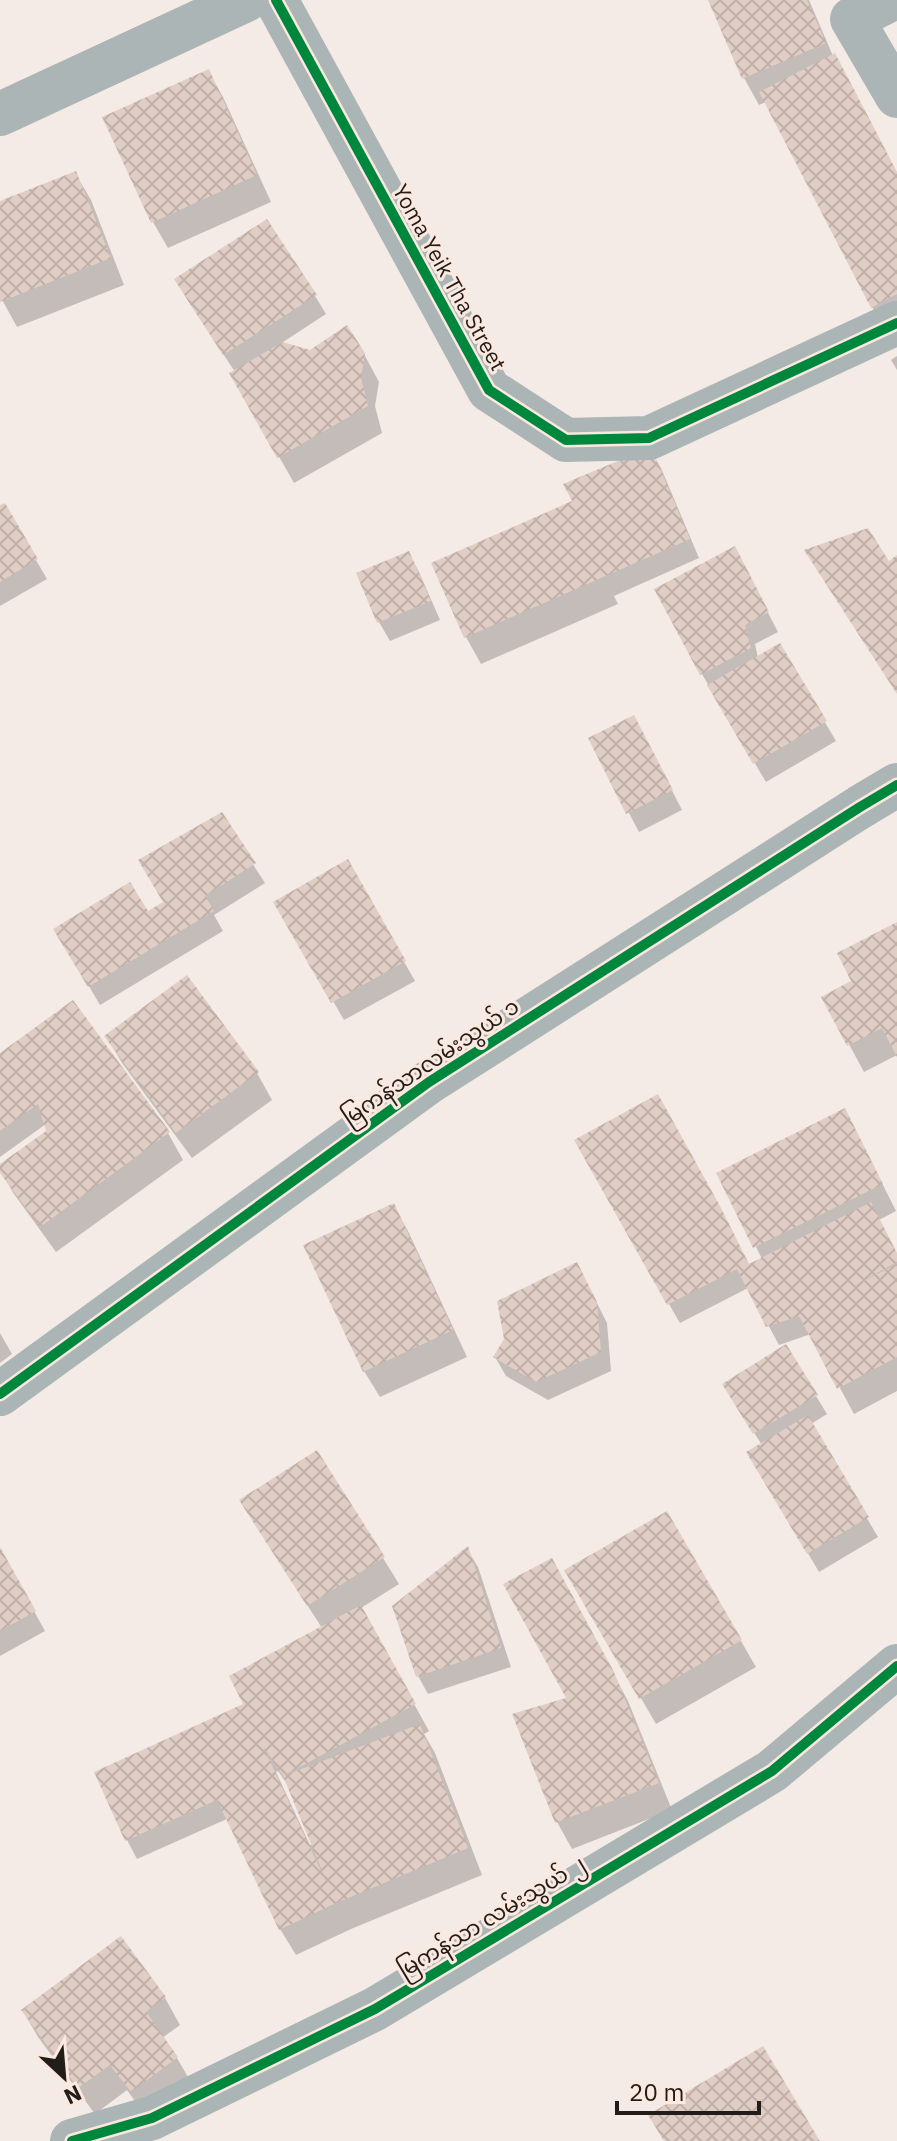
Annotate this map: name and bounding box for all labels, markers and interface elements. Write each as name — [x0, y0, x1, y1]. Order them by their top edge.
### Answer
street label: Yoma Yeik Tha Street — [387, 179, 513, 375]
street label: မြကန်သာလမ်းသွယ် ၁ — [336, 991, 526, 1134]
street label: မြကန်သာ လမ်းသွယ် ၂ — [392, 1848, 592, 1987]
north arrow — [24, 2037, 104, 2117]
scale bar — [617, 2065, 759, 2115]
text: 20 m — [629, 2076, 684, 2108]
text: N — [59, 2079, 87, 2112]

